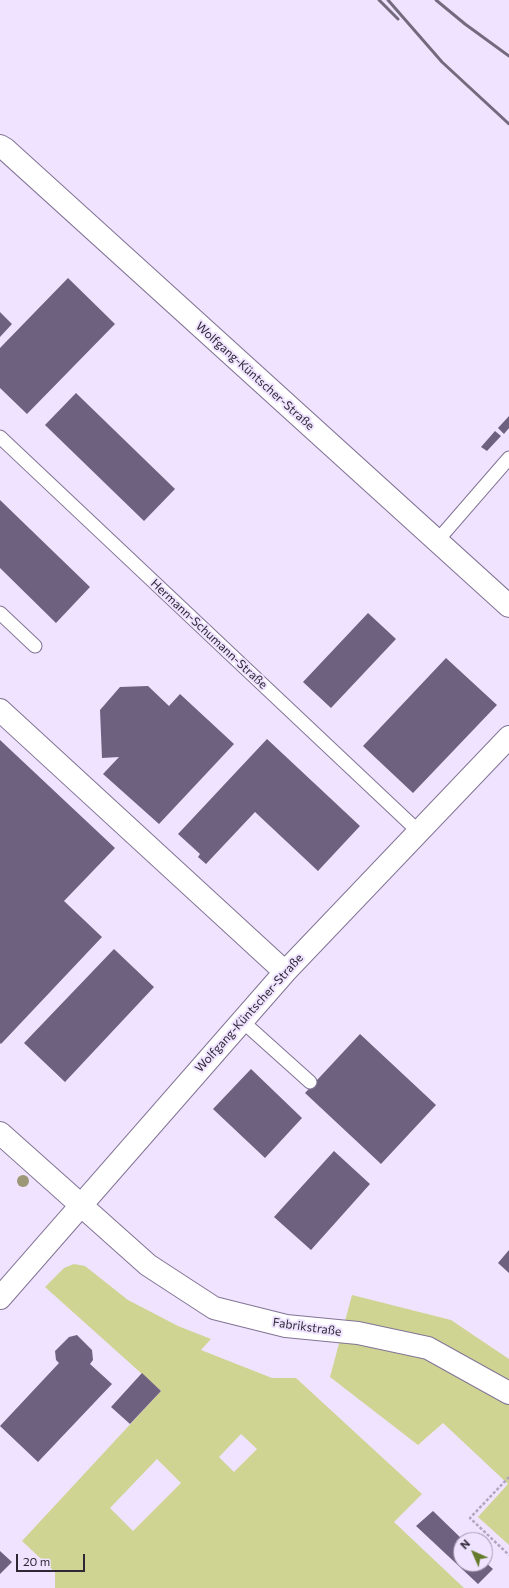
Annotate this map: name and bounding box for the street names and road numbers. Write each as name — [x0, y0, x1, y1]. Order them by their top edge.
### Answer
street label: Wolfgang-Küntscher-Straße — [193, 319, 317, 433]
street label: Hermann-Schumann-Straße — [148, 576, 270, 692]
street label: Wolfgang-Küntscher-Straße — [192, 951, 306, 1075]
street label: Fabrikstraße — [272, 1315, 342, 1339]

